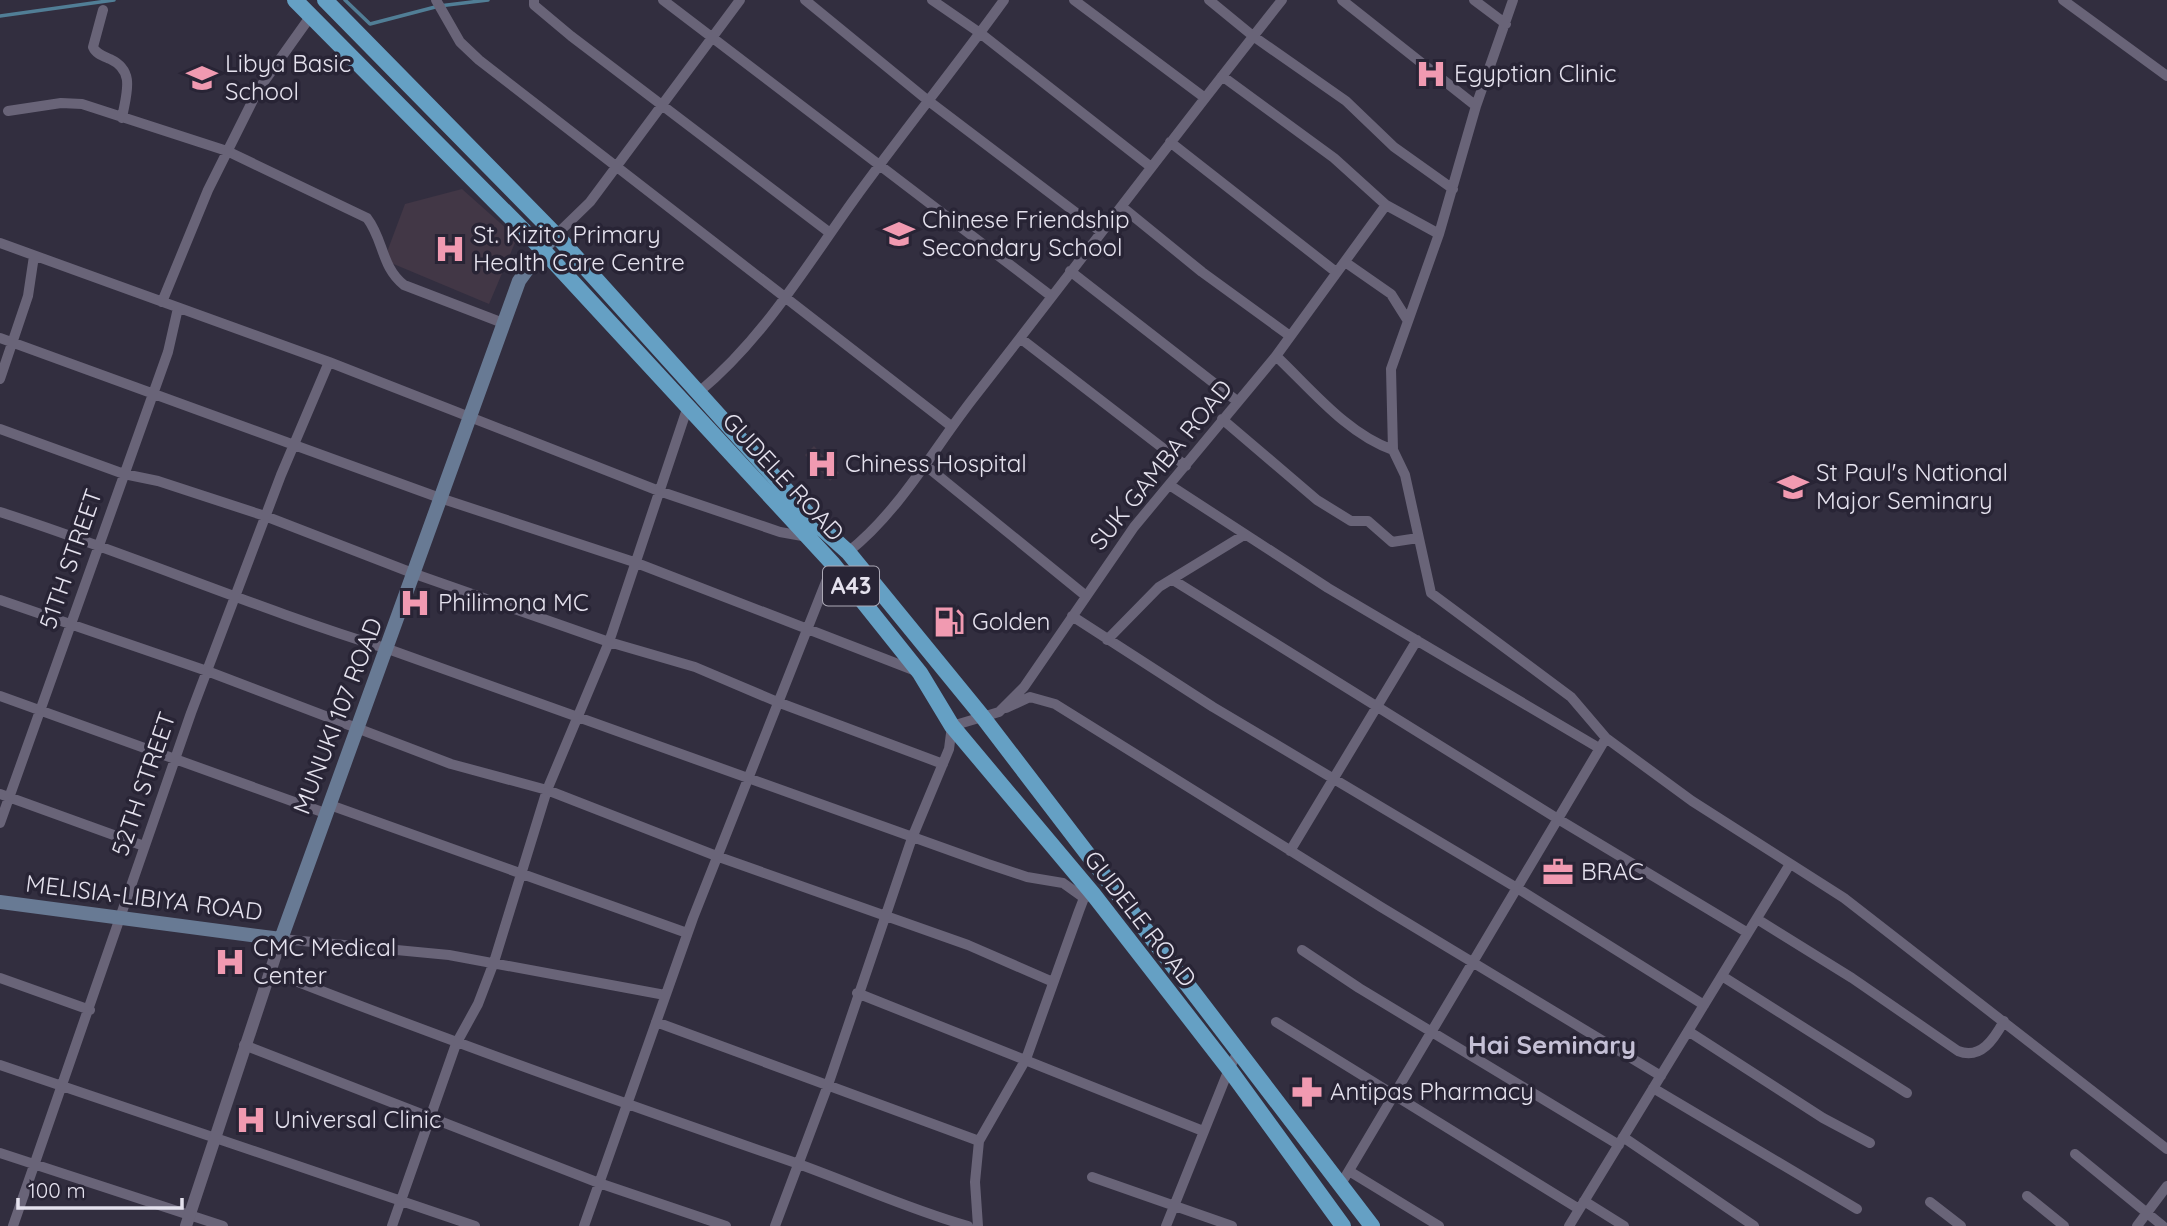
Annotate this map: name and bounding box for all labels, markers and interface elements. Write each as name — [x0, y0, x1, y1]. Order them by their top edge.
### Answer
place label: Libya Basic School — [225, 48, 351, 106]
hospital icon: Egyptian Clinic — [1414, 57, 1448, 91]
place label: Egyptian Clinic — [1454, 58, 1617, 88]
school or university icon: Libya Basic School — [185, 61, 219, 95]
place label: Chinese Friendship Secondary School — [922, 204, 1130, 262]
school or university icon: Chinese Friendship Secondary School — [882, 217, 916, 251]
place label: St. Kizito Primary Health Care Centre — [473, 219, 685, 277]
hospital icon: St. Kizito Primary Health Care Centre — [433, 232, 467, 266]
street label: SUK GAMBA ROAD — [1082, 373, 1238, 555]
street label: GUDELE ROAD — [717, 406, 851, 547]
hospital icon: Chiness Hospital — [805, 447, 839, 481]
place label: Chiness Hospital — [845, 448, 1027, 478]
place label: St Paul's National Major Seminary — [1816, 457, 2008, 515]
school or university icon: St Paul's National Major Seminary — [1776, 470, 1810, 504]
street label: 51TH STREET — [32, 485, 108, 633]
road number: A43 — [823, 566, 879, 606]
hospital icon: Philimona MC — [398, 586, 432, 620]
place label: Philimona MC — [438, 587, 589, 617]
fuel station icon: Golden — [932, 605, 966, 639]
place label: Golden — [972, 606, 1050, 636]
street label: MUNUKI 107 ROAD — [286, 613, 388, 818]
street label: 52TH STREET — [104, 708, 182, 860]
street label: GUDELE ROAD — [1078, 844, 1203, 992]
office icon: BRAC — [1541, 855, 1575, 889]
place label: BRAC — [1581, 856, 1644, 886]
street label: MELISIA-LIBIYA ROAD — [24, 868, 264, 926]
place label: CMC Medical Center — [253, 932, 396, 990]
hospital icon: CMC Medical Center — [213, 945, 247, 979]
district label: Hai Seminary — [1468, 1028, 1636, 1061]
pharmacy icon: Antipas Pharmacy — [1290, 1075, 1324, 1109]
place label: Antipas Pharmacy — [1330, 1076, 1534, 1106]
hospital icon: Universal Clinic — [234, 1103, 268, 1137]
place label: Universal Clinic — [274, 1104, 441, 1134]
scale bar — [18, 1166, 182, 1210]
text: 100 m — [28, 1177, 86, 1203]

